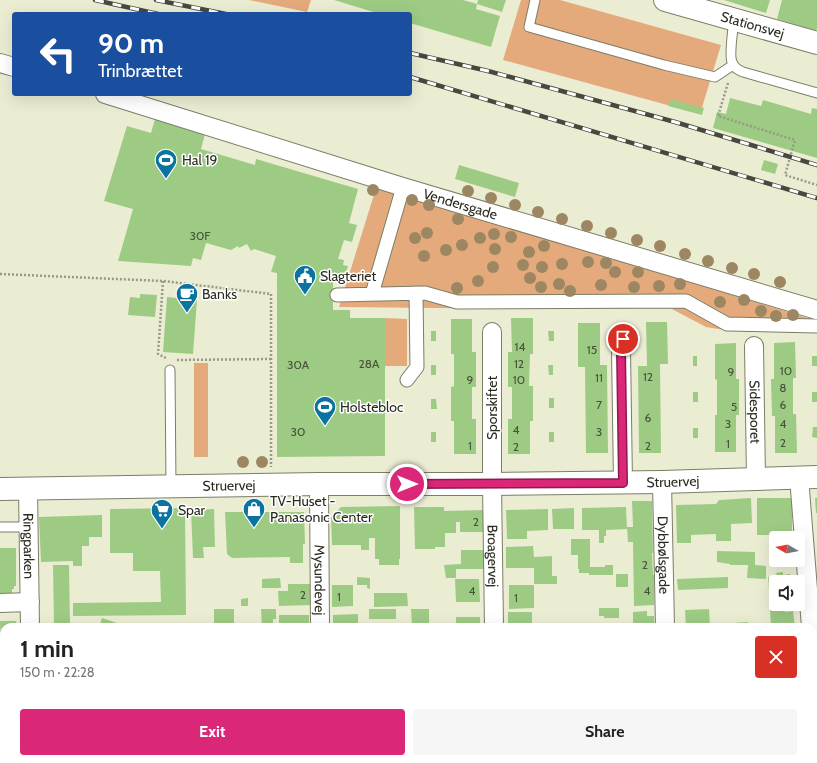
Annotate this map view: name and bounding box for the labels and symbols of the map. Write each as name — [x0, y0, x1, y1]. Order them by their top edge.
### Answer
street label: Stationsvej — [719, 7, 786, 42]
sports icon: Hal 19 — [153, 147, 179, 180]
place label: Hal 19 — [182, 151, 217, 169]
street label: Vendersgade — [421, 185, 500, 224]
house number: 30F — [189, 228, 211, 243]
public building icon: Slagteriet — [292, 263, 318, 296]
place label: Slagteriet — [320, 267, 376, 285]
cafe icon: Banks — [174, 281, 200, 314]
place label: Banks — [202, 285, 237, 303]
pin — [606, 322, 640, 356]
house number: 14 — [515, 339, 525, 354]
house number: 15 — [587, 342, 597, 357]
house number: 28A — [359, 356, 380, 371]
house number: 12 — [514, 356, 524, 371]
house number: 30A — [287, 357, 310, 372]
house number: 10 — [780, 363, 792, 378]
house number: 9 — [728, 364, 735, 379]
house number: 12 — [643, 369, 653, 384]
house number: 11 — [595, 370, 603, 385]
house number: 9 — [467, 372, 474, 387]
house number: 10 — [513, 372, 525, 387]
street label: Sporskiftet — [483, 376, 501, 440]
street label: Sidesporet — [746, 380, 764, 444]
house number: 8 — [779, 380, 787, 395]
sports icon: Holstebloc — [312, 394, 338, 427]
house number: 7 — [596, 397, 602, 412]
house number: 6 — [780, 397, 787, 412]
place label: Holstebloc — [340, 398, 403, 416]
house number: 5 — [731, 399, 737, 414]
house number: 6 — [645, 410, 652, 425]
house number: 3 — [725, 416, 731, 431]
house number: 4 — [780, 416, 787, 431]
house number: 4 — [513, 422, 520, 437]
house number: 30 — [291, 424, 305, 439]
house number: 3 — [596, 424, 602, 439]
house number: 2 — [780, 435, 786, 450]
house number: 1 — [726, 436, 730, 451]
house number: 1 — [468, 438, 472, 453]
house number: 2 — [645, 438, 651, 453]
house number: 2 — [513, 439, 519, 454]
position arrow — [386, 463, 428, 505]
street label: Struervej — [646, 472, 700, 491]
street label: Struervej — [202, 476, 256, 495]
place label: TV-Huset - Panasonic Center — [270, 492, 373, 526]
shop icon: TV-Huset - Panasonic Center — [241, 496, 267, 529]
supermarket icon: Spar — [149, 497, 175, 530]
place label: Spar — [178, 501, 206, 519]
street label: Ringparken — [19, 513, 38, 579]
house number: 2 — [473, 514, 479, 529]
street label: Dybbølsgade — [654, 516, 673, 594]
street label: Broagervej — [484, 525, 502, 587]
north arrow — [769, 531, 805, 567]
street label: Mysundevej — [310, 545, 329, 616]
house number: 2 — [642, 557, 648, 572]
house number: 4 — [469, 583, 476, 598]
house number: 4 — [644, 583, 651, 598]
house number: 2 — [300, 587, 306, 602]
house number: 1 — [337, 589, 341, 604]
house number: 1 — [514, 590, 518, 605]

